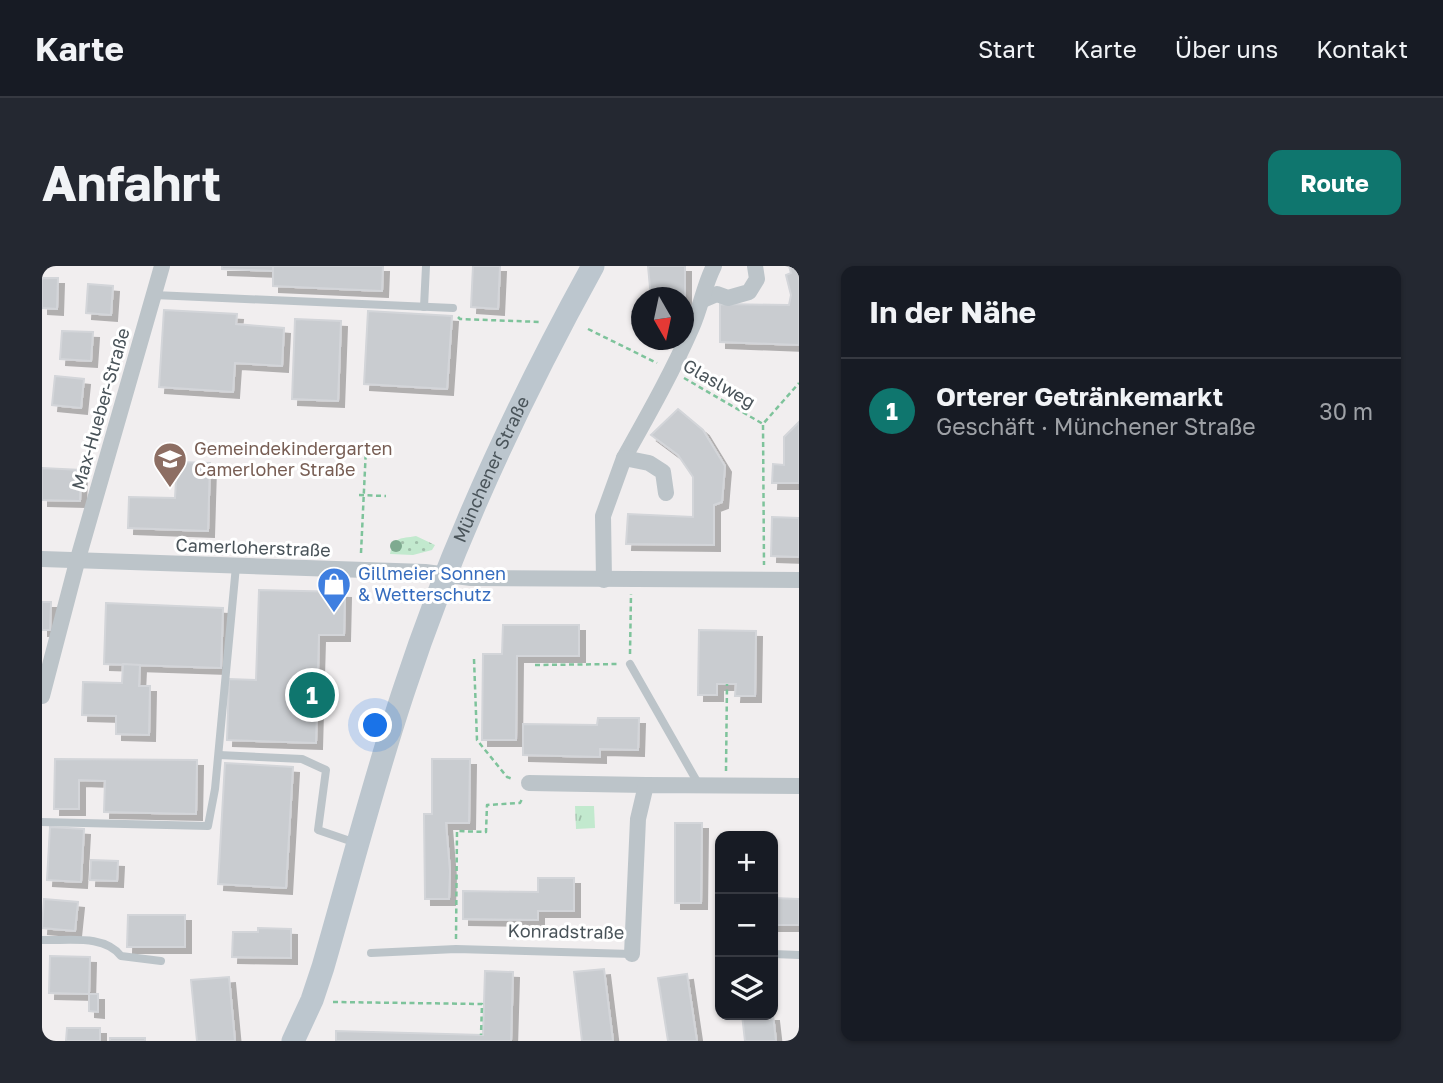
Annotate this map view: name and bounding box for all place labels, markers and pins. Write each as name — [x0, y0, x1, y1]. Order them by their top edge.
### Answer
place label: Gemeindekindergarten Camerloher Straße — [194, 437, 393, 480]
school or university icon: Gemeindekindergarten Camerloher Straße — [151, 440, 189, 489]
place label: Gillmeier Sonnen & Wetterschutz — [358, 562, 506, 605]
shop icon: Gillmeier Sonnen & Wetterschutz — [315, 565, 353, 614]
pin: 1 — [289, 669, 335, 721]

